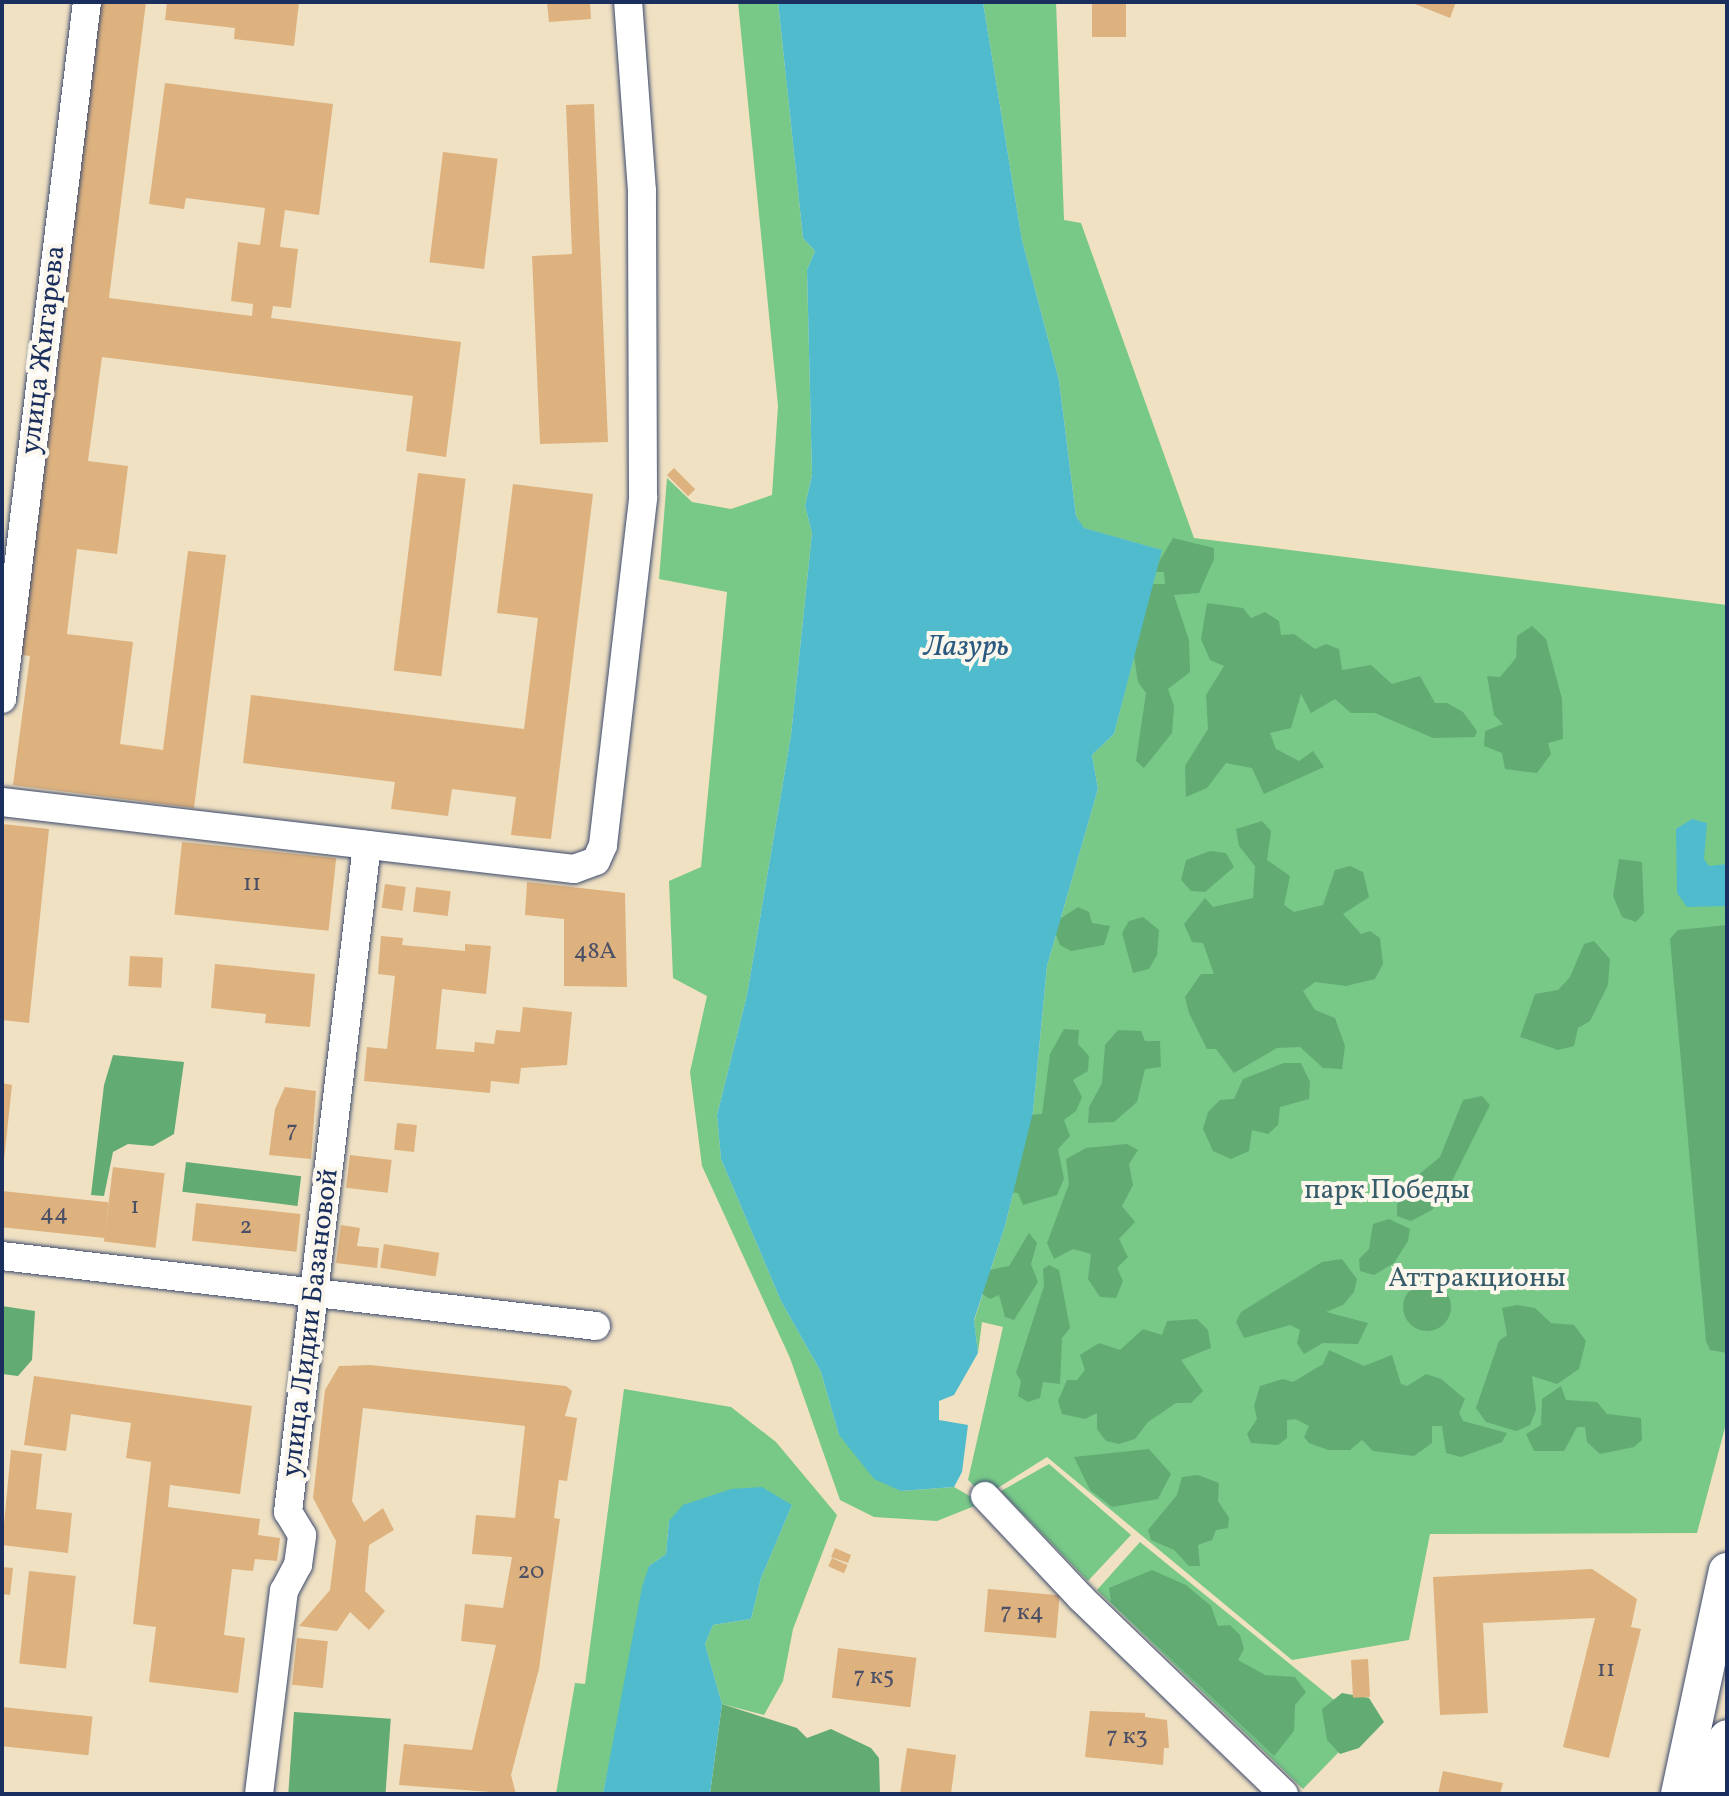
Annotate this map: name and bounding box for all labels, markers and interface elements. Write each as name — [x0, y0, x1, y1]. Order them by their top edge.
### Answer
street label: улица Жигарева — [14, 243, 74, 457]
water label: Лазурь — [924, 629, 1008, 665]
house number: 11 — [243, 871, 261, 899]
house number: 48А — [574, 939, 616, 967]
house number: 7 — [286, 1118, 298, 1146]
street label: улица Лидии Базановой — [275, 1167, 347, 1479]
park label: парк Победы — [1304, 1174, 1470, 1208]
house number: 1 — [130, 1194, 140, 1222]
house number: 44 — [40, 1201, 68, 1229]
house number: 2 — [240, 1214, 252, 1242]
park label: Аттракционы — [1388, 1262, 1566, 1296]
house number: 20 — [517, 1559, 545, 1587]
house number: 7 к4 — [1000, 1600, 1044, 1628]
house number: 11 — [1597, 1657, 1615, 1685]
house number: 7 к5 — [854, 1664, 894, 1692]
house number: 7 к3 — [1106, 1724, 1148, 1752]

